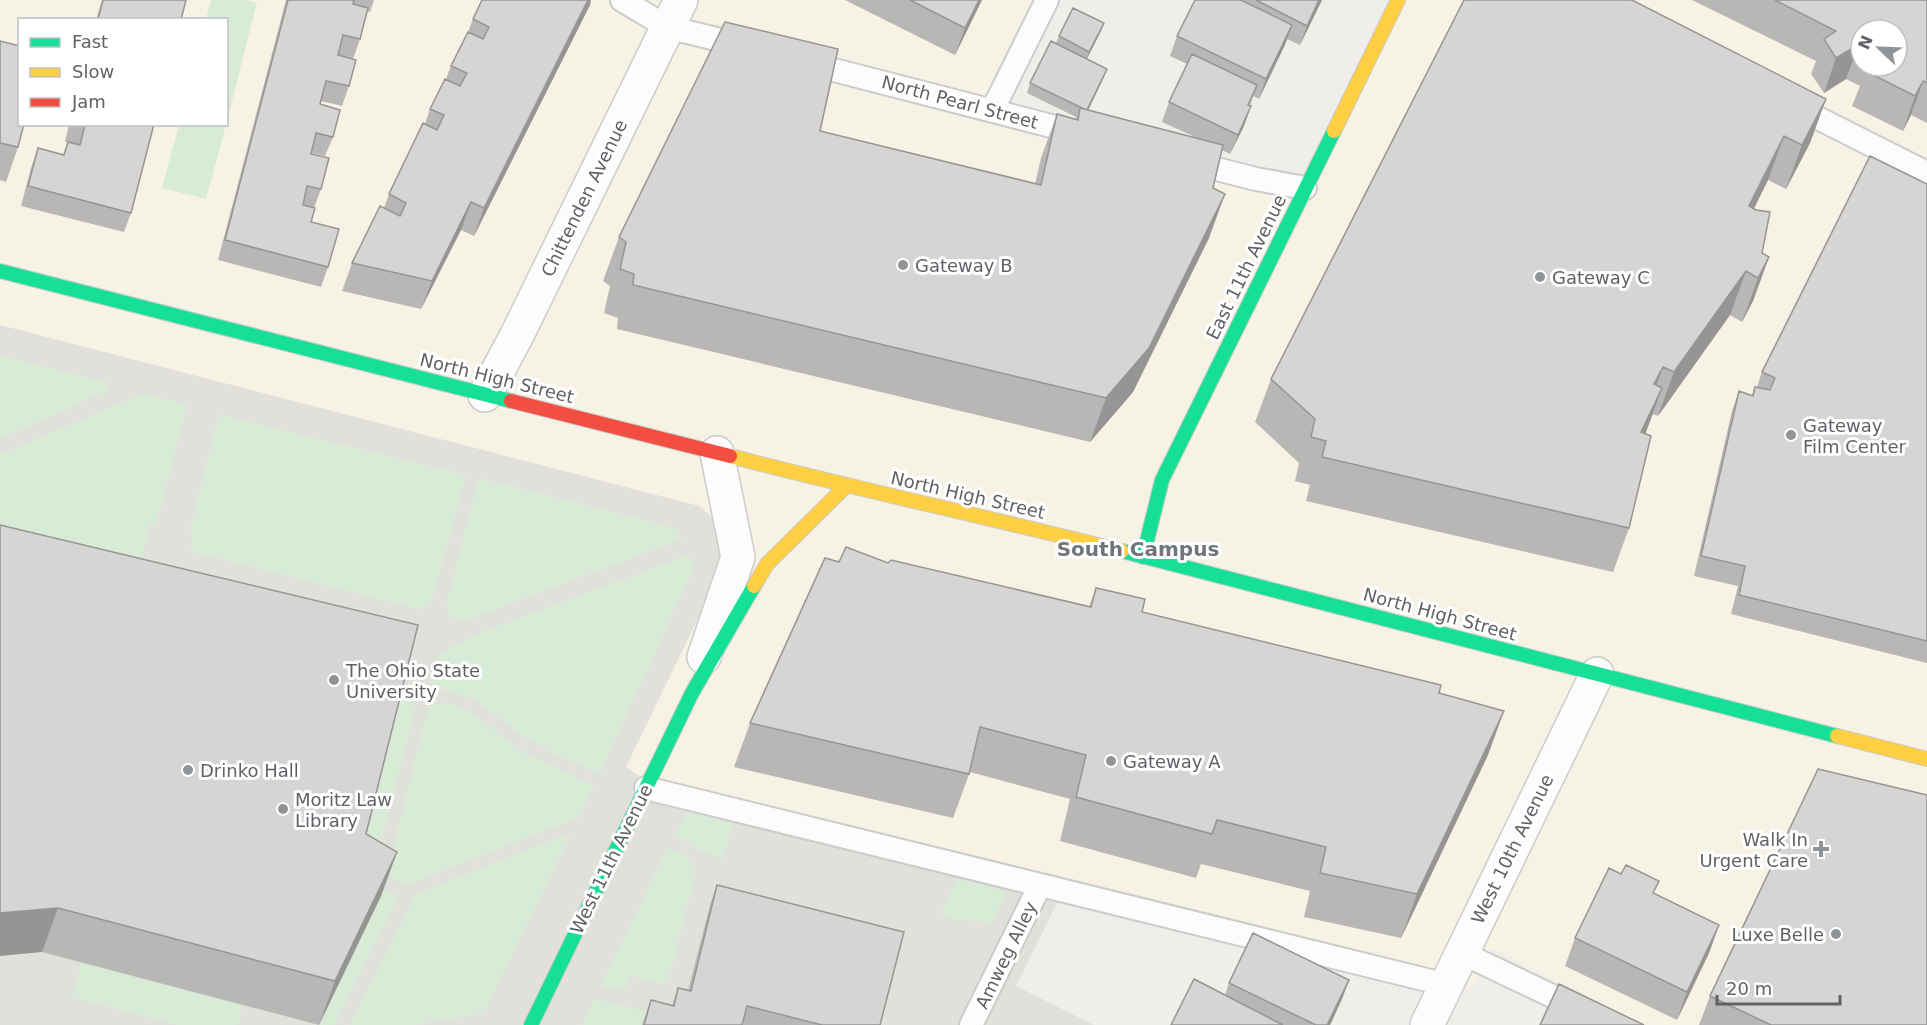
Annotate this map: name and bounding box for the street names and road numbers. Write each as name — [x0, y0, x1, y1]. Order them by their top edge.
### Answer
street label: North Pearl Street — [879, 71, 1041, 133]
street label: Chittenden Avenue — [537, 116, 631, 280]
street label: East 11th Avenue — [1202, 191, 1290, 343]
street label: North High Street — [418, 349, 576, 407]
street label: North High Street — [889, 467, 1047, 523]
street label: North High Street — [1361, 583, 1519, 645]
street label: West 10th Avenue — [1467, 771, 1557, 927]
street label: West 11th Avenue — [566, 781, 656, 937]
street label: Amweg Alley — [971, 898, 1041, 1012]

